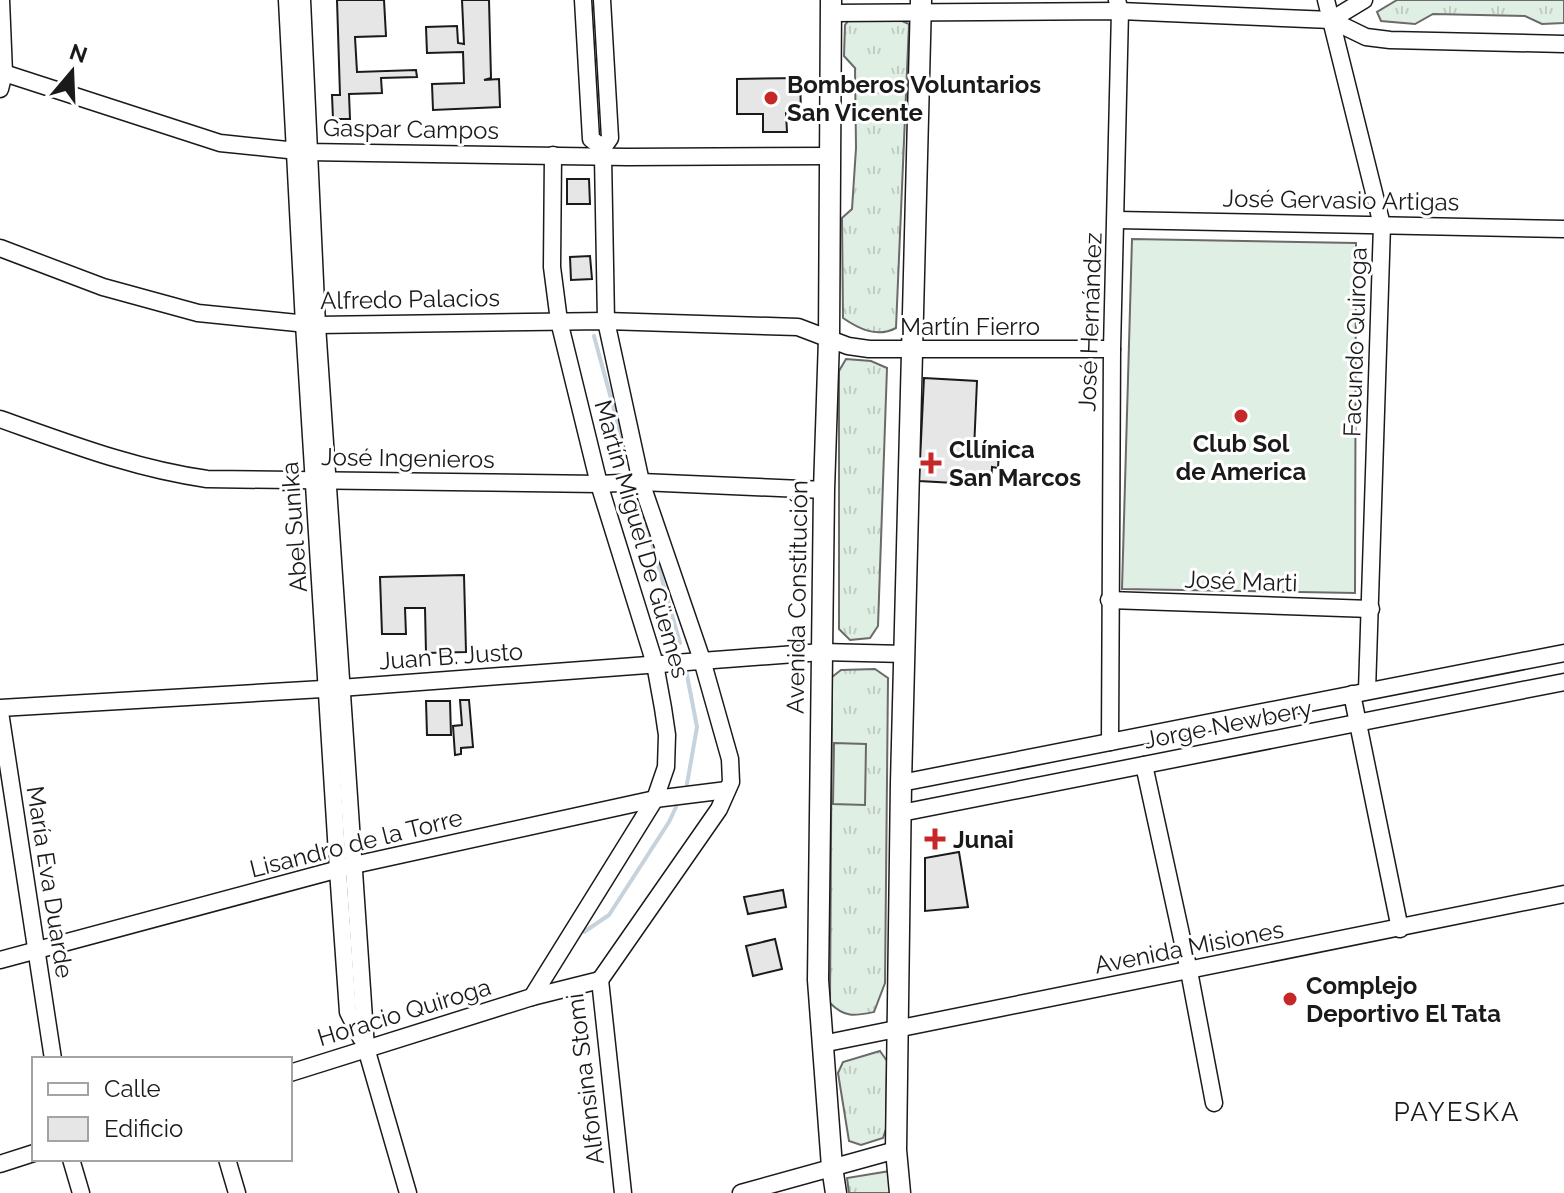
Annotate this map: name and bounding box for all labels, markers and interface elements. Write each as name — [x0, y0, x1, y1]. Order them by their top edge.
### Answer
north arrow — [32, 32, 112, 112]
text: N — [66, 38, 91, 68]
place label: Bomberos Voluntarios San Vicente — [787, 70, 1041, 127]
marker: Bomberos Voluntarios San Vicente — [762, 89, 780, 107]
street label: Gaspar Campos — [323, 113, 499, 145]
street label: José Gervasio Artigas — [1222, 183, 1460, 217]
street label: José Hernández — [1072, 232, 1108, 412]
street label: Facundo Quiroga — [1337, 246, 1373, 438]
street label: Alfredo Palacios — [320, 283, 500, 315]
street label: Martín Fierro — [900, 312, 1040, 341]
street label: Martín Miguel De Güemes — [588, 397, 696, 681]
marker: Club Sol de America — [1232, 407, 1250, 425]
place label: Club Sol de America — [1176, 429, 1306, 486]
place label: Cllínica San Marcos — [949, 435, 1081, 492]
street label: José Ingenieros — [321, 442, 495, 474]
marker: Cllínica San Marcos — [920, 452, 942, 474]
street label: Abel Sunika — [275, 461, 313, 593]
street label: Avenida Constitución — [780, 480, 814, 714]
street label: José Marti — [1184, 565, 1298, 597]
street label: Juan B. Justo — [378, 637, 524, 675]
street label: Jorge Newbery — [1141, 693, 1315, 755]
street label: María Eva Duarde — [20, 784, 80, 980]
street label: Lisandro de la Torre — [247, 803, 465, 883]
place label: Junai — [953, 825, 1014, 854]
marker: Junai — [924, 828, 946, 850]
street label: Avenida Misiones — [1092, 914, 1286, 980]
place label: Complejo Deportivo El Tata — [1306, 971, 1501, 1028]
street label: Horacio Quiroga — [314, 972, 494, 1052]
marker: Complejo Deportivo El Tata — [1281, 990, 1299, 1008]
street label: Alfonsina Stomi — [560, 992, 610, 1166]
legend — [32, 1057, 292, 1161]
text: Calle — [104, 1074, 161, 1103]
district label: PAYESKA — [1393, 1097, 1521, 1127]
text: Edificio — [104, 1114, 183, 1143]

